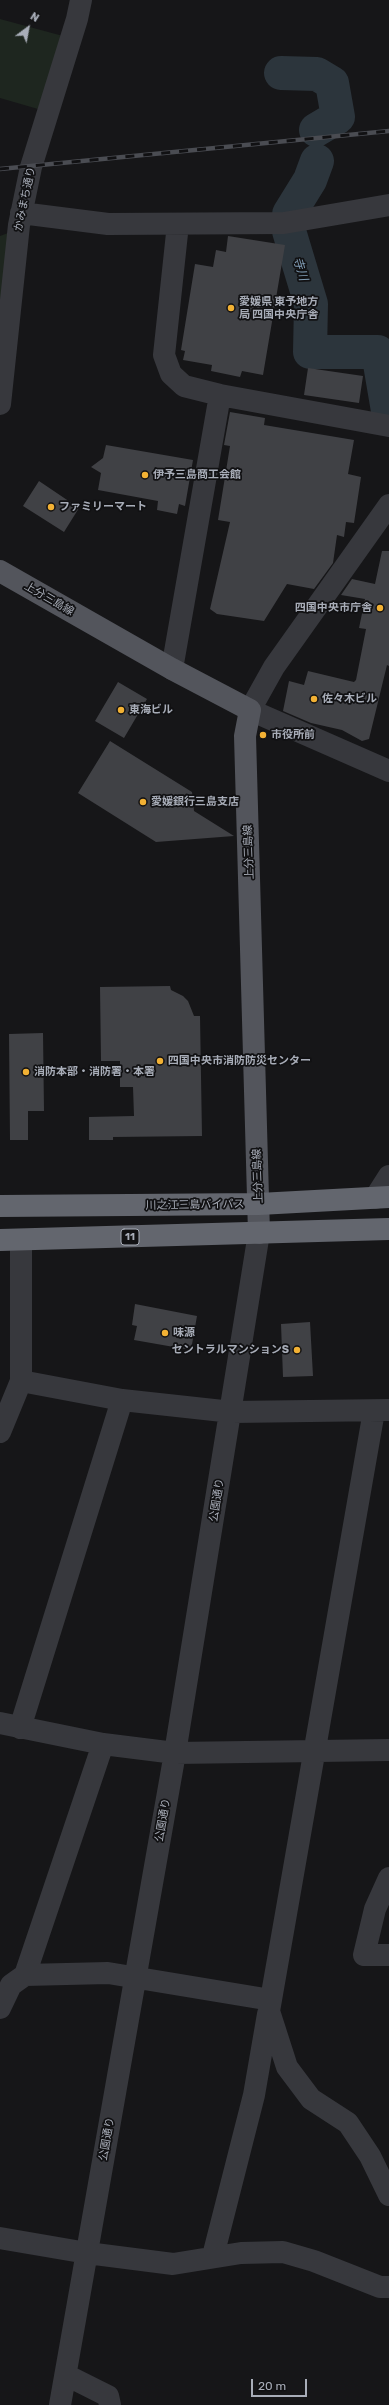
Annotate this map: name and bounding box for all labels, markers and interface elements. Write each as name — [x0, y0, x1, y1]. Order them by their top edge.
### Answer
north arrow — [8, 8, 48, 48]
text: N — [28, 10, 41, 25]
street label: かみまち通り — [12, 165, 38, 233]
water label: 寺川 — [290, 255, 310, 283]
place label: 愛媛県 東予地方 局 四国中央庁舎 — [239, 295, 318, 321]
marker: 愛媛県 東予地方 局 四国中央庁舎 — [226, 303, 236, 313]
place label: 伊予三島商工会館 — [153, 468, 241, 482]
marker: 伊予三島商工会館 — [140, 470, 150, 480]
place label: ファミリーマート — [59, 500, 147, 514]
marker: ファミリーマート — [46, 502, 56, 512]
street label: 上分三島線 — [22, 580, 76, 618]
place label: 四国中央市庁舎 — [295, 601, 372, 615]
marker: 四国中央市庁舎 — [375, 603, 385, 613]
place label: 佐々木ビル — [322, 692, 377, 706]
marker: 佐々木ビル — [309, 694, 319, 704]
place label: 東海ビル — [129, 703, 173, 717]
marker: 東海ビル — [116, 705, 126, 715]
place label: 市役所前 — [271, 728, 315, 742]
marker: 市役所前 — [258, 730, 268, 740]
place label: 愛媛銀行三島支店 — [151, 795, 239, 809]
marker: 愛媛銀行三島支店 — [138, 797, 148, 807]
street label: 上分三島線 — [241, 824, 257, 880]
place label: 四国中央市消防防災センター — [168, 1054, 311, 1068]
marker: 四国中央市消防防災センター — [155, 1056, 165, 1066]
place label: 消防本部・消防署・本署 — [34, 1065, 155, 1079]
marker: 消防本部・消防署・本署 — [21, 1067, 31, 1077]
street label: 上分三島線 — [250, 1148, 266, 1204]
street label: 川之江三島バイパス — [145, 1198, 245, 1212]
road number: 11 — [121, 1229, 139, 1245]
place label: 味源 — [173, 1326, 195, 1340]
marker: 味源 — [160, 1328, 170, 1338]
place label: セントラルマンションS — [172, 1343, 289, 1357]
marker: セントラルマンションS — [292, 1345, 302, 1355]
street label: 公園通り — [207, 1477, 227, 1523]
street label: 公園通り — [153, 1797, 173, 1843]
street label: 公園通り — [97, 2116, 117, 2162]
scale bar — [253, 2371, 309, 2397]
text: 20 m — [258, 2379, 286, 2393]

